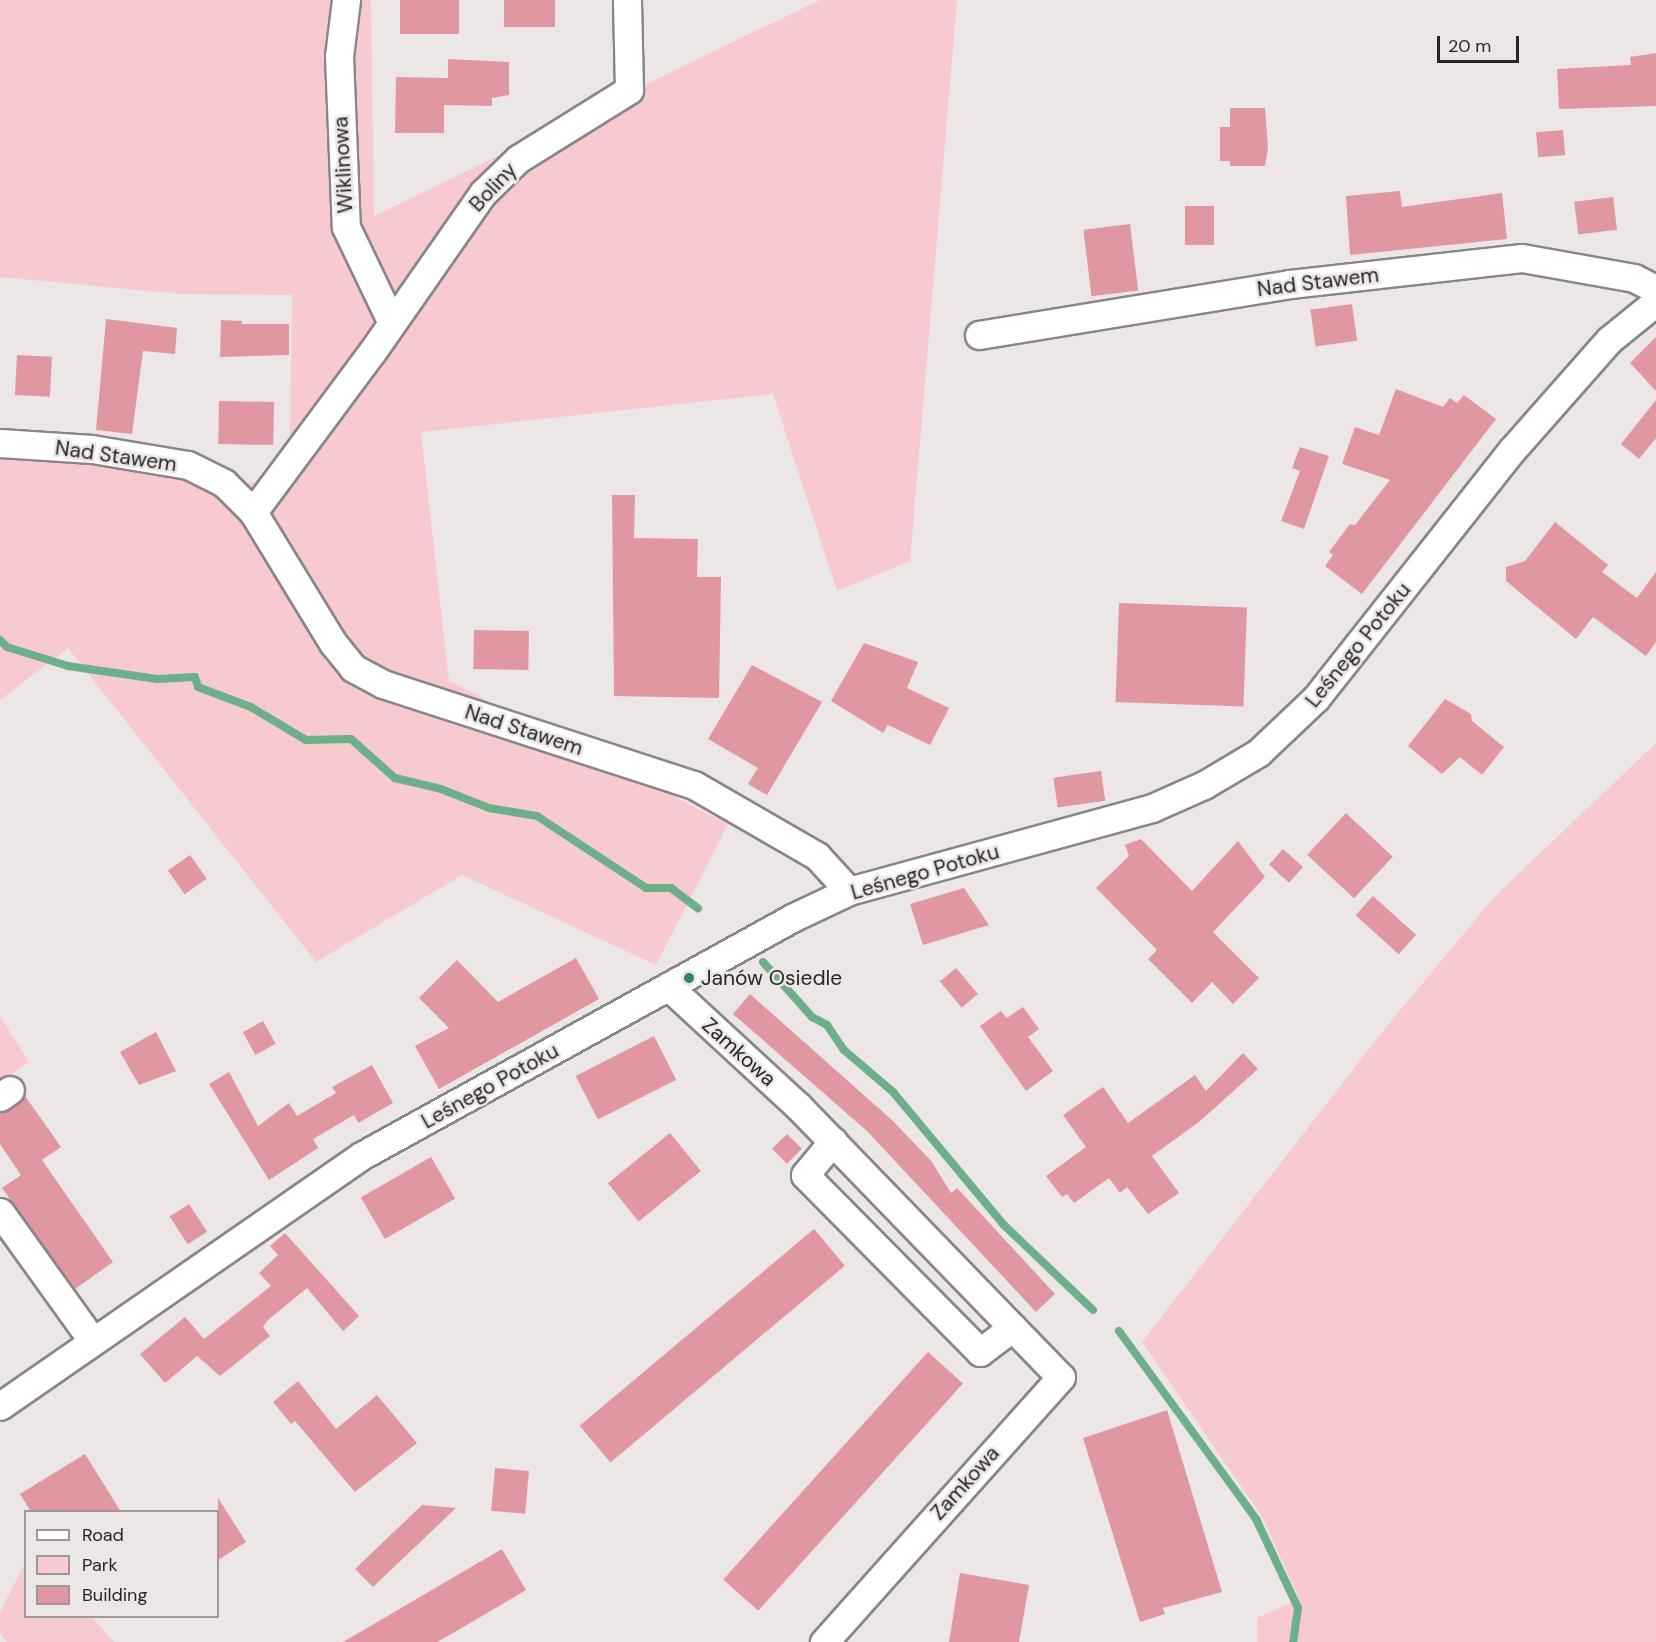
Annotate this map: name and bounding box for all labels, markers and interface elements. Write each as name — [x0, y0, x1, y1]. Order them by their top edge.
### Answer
scale bar — [1440, 24, 1522, 62]
text: 20 m — [1448, 34, 1491, 58]
street label: Wiklinowa — [328, 116, 358, 214]
street label: Boliny — [464, 157, 522, 217]
street label: Nad Stawem — [1256, 262, 1380, 302]
street label: Nad Stawem — [54, 435, 178, 477]
street label: Leśnego Potoku — [1300, 578, 1416, 712]
street label: Nad Stawem — [462, 699, 586, 761]
street label: Leśnego Potoku — [848, 839, 1002, 905]
place label: Janów Osiedle — [701, 965, 842, 991]
marker: Janów Osiedle — [682, 971, 696, 985]
street label: Zamkowa — [697, 1012, 781, 1092]
street label: Leśnego Potoku — [417, 1038, 563, 1134]
street label: Zamkowa — [925, 1441, 1005, 1525]
legend — [24, 1510, 219, 1618]
text: Road — [82, 1523, 124, 1547]
text: Park — [82, 1553, 118, 1577]
text: Building — [82, 1583, 147, 1607]

